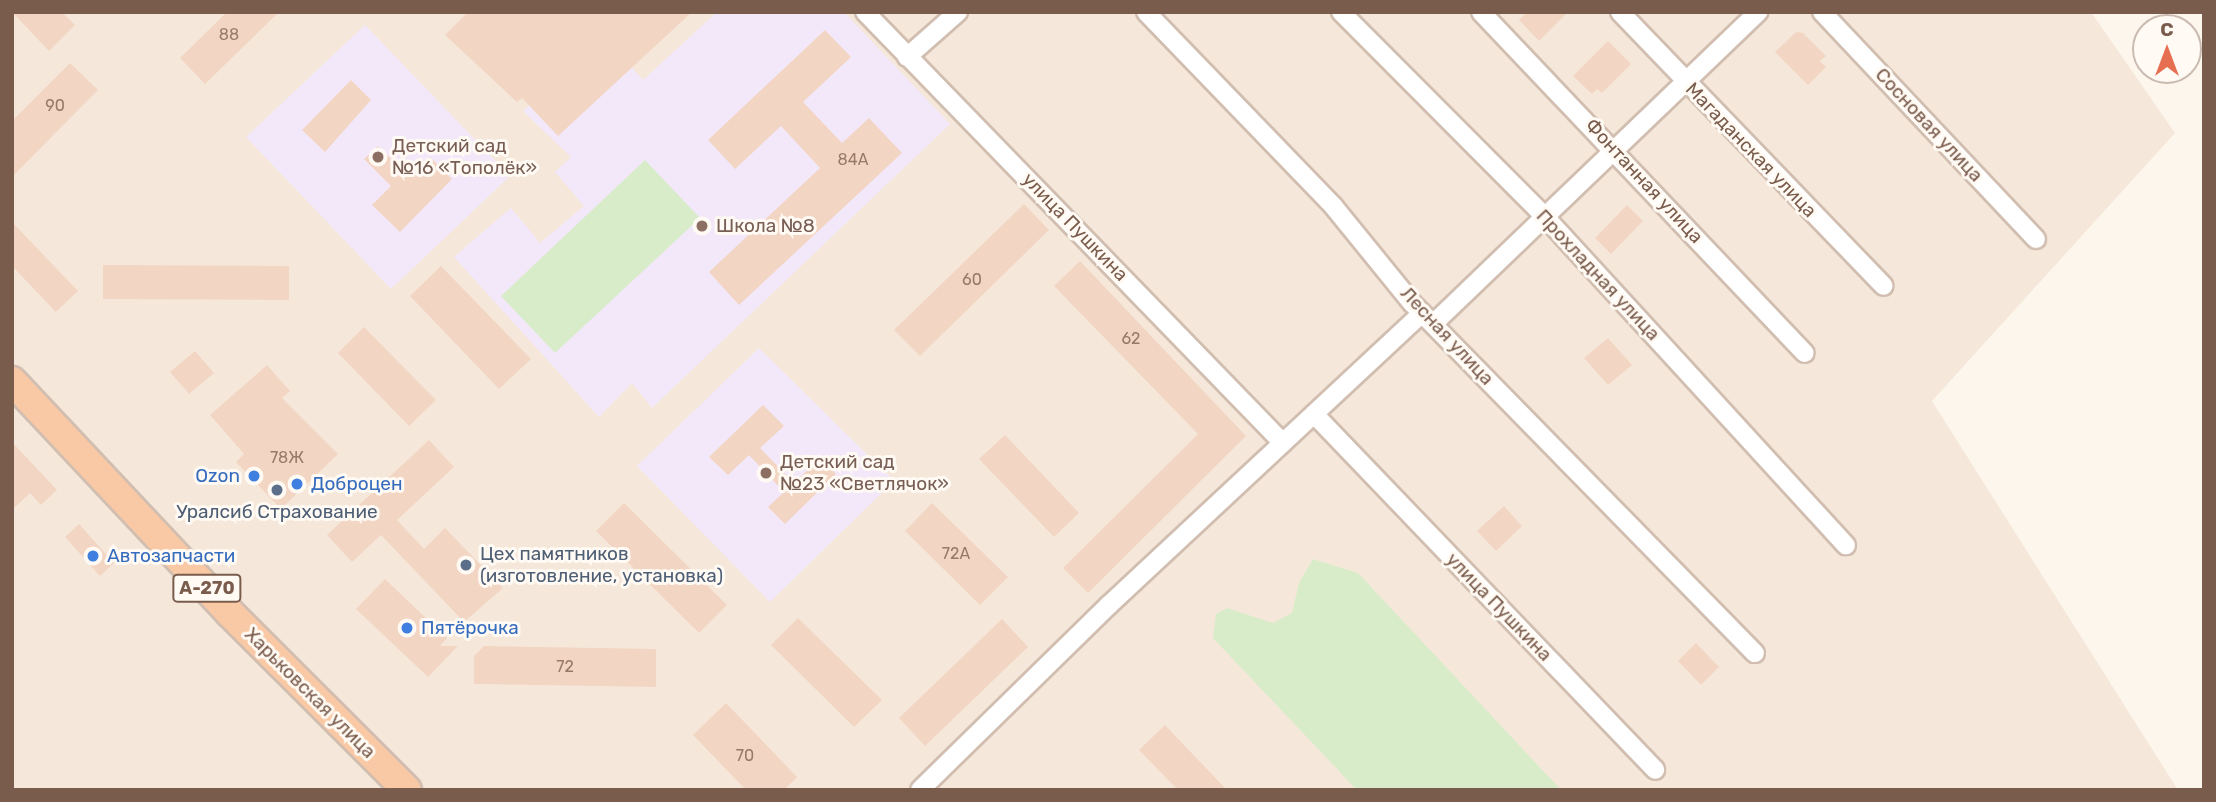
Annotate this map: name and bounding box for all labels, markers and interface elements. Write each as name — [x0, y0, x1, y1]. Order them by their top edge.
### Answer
north arrow — [2132, 14, 2202, 84]
text: С — [2160, 18, 2174, 41]
house number: 88 — [219, 25, 239, 45]
street label: Сосновая улица — [1870, 63, 1988, 187]
street label: Магаданская улица — [1681, 78, 1821, 222]
house number: 90 — [45, 96, 65, 116]
street label: Фонтанная улица — [1580, 114, 1708, 248]
place label: Детский сад №16 «Тополёк» — [392, 135, 537, 179]
marker: Детский сад №16 «Тополёк» — [370, 149, 386, 165]
house number: 84А — [838, 150, 868, 170]
street label: улица Пушкина — [1017, 168, 1133, 286]
street label: Прохладная улица — [1531, 205, 1665, 345]
place label: Школа №8 — [716, 215, 815, 237]
marker: Школа №8 — [694, 218, 710, 234]
house number: 60 — [962, 270, 982, 290]
street label: Лесная улица — [1396, 282, 1498, 390]
house number: 62 — [1121, 329, 1141, 349]
house number: 78Ж — [270, 448, 304, 468]
place label: Детский сад №23 «Светлячок» — [780, 451, 949, 495]
place label: Ozon — [195, 465, 240, 487]
marker: Детский сад №23 «Светлячок» — [758, 465, 774, 481]
marker: Ozon — [246, 468, 262, 484]
place label: Доброцен — [311, 473, 403, 495]
marker: Доброцен — [289, 476, 305, 492]
marker: Уралсиб Страхование — [269, 482, 285, 498]
place label: Уралсиб Страхование — [176, 501, 378, 523]
place label: Цех памятников (изготовление, установка) — [480, 543, 723, 587]
house number: 72А — [942, 544, 970, 564]
place label: Автозапчасти — [107, 545, 235, 567]
marker: Автозапчасти — [85, 548, 101, 564]
street label: улица Пушкина — [1441, 548, 1557, 666]
marker: Цех памятников (изготовление, установка) — [458, 557, 474, 573]
road number: А-270 — [172, 574, 242, 602]
place label: Пятёрочка — [421, 617, 519, 639]
marker: Пятёрочка — [399, 620, 415, 636]
street label: Харьковская улица — [240, 623, 380, 763]
house number: 72 — [556, 657, 574, 677]
house number: 70 — [736, 746, 754, 766]

